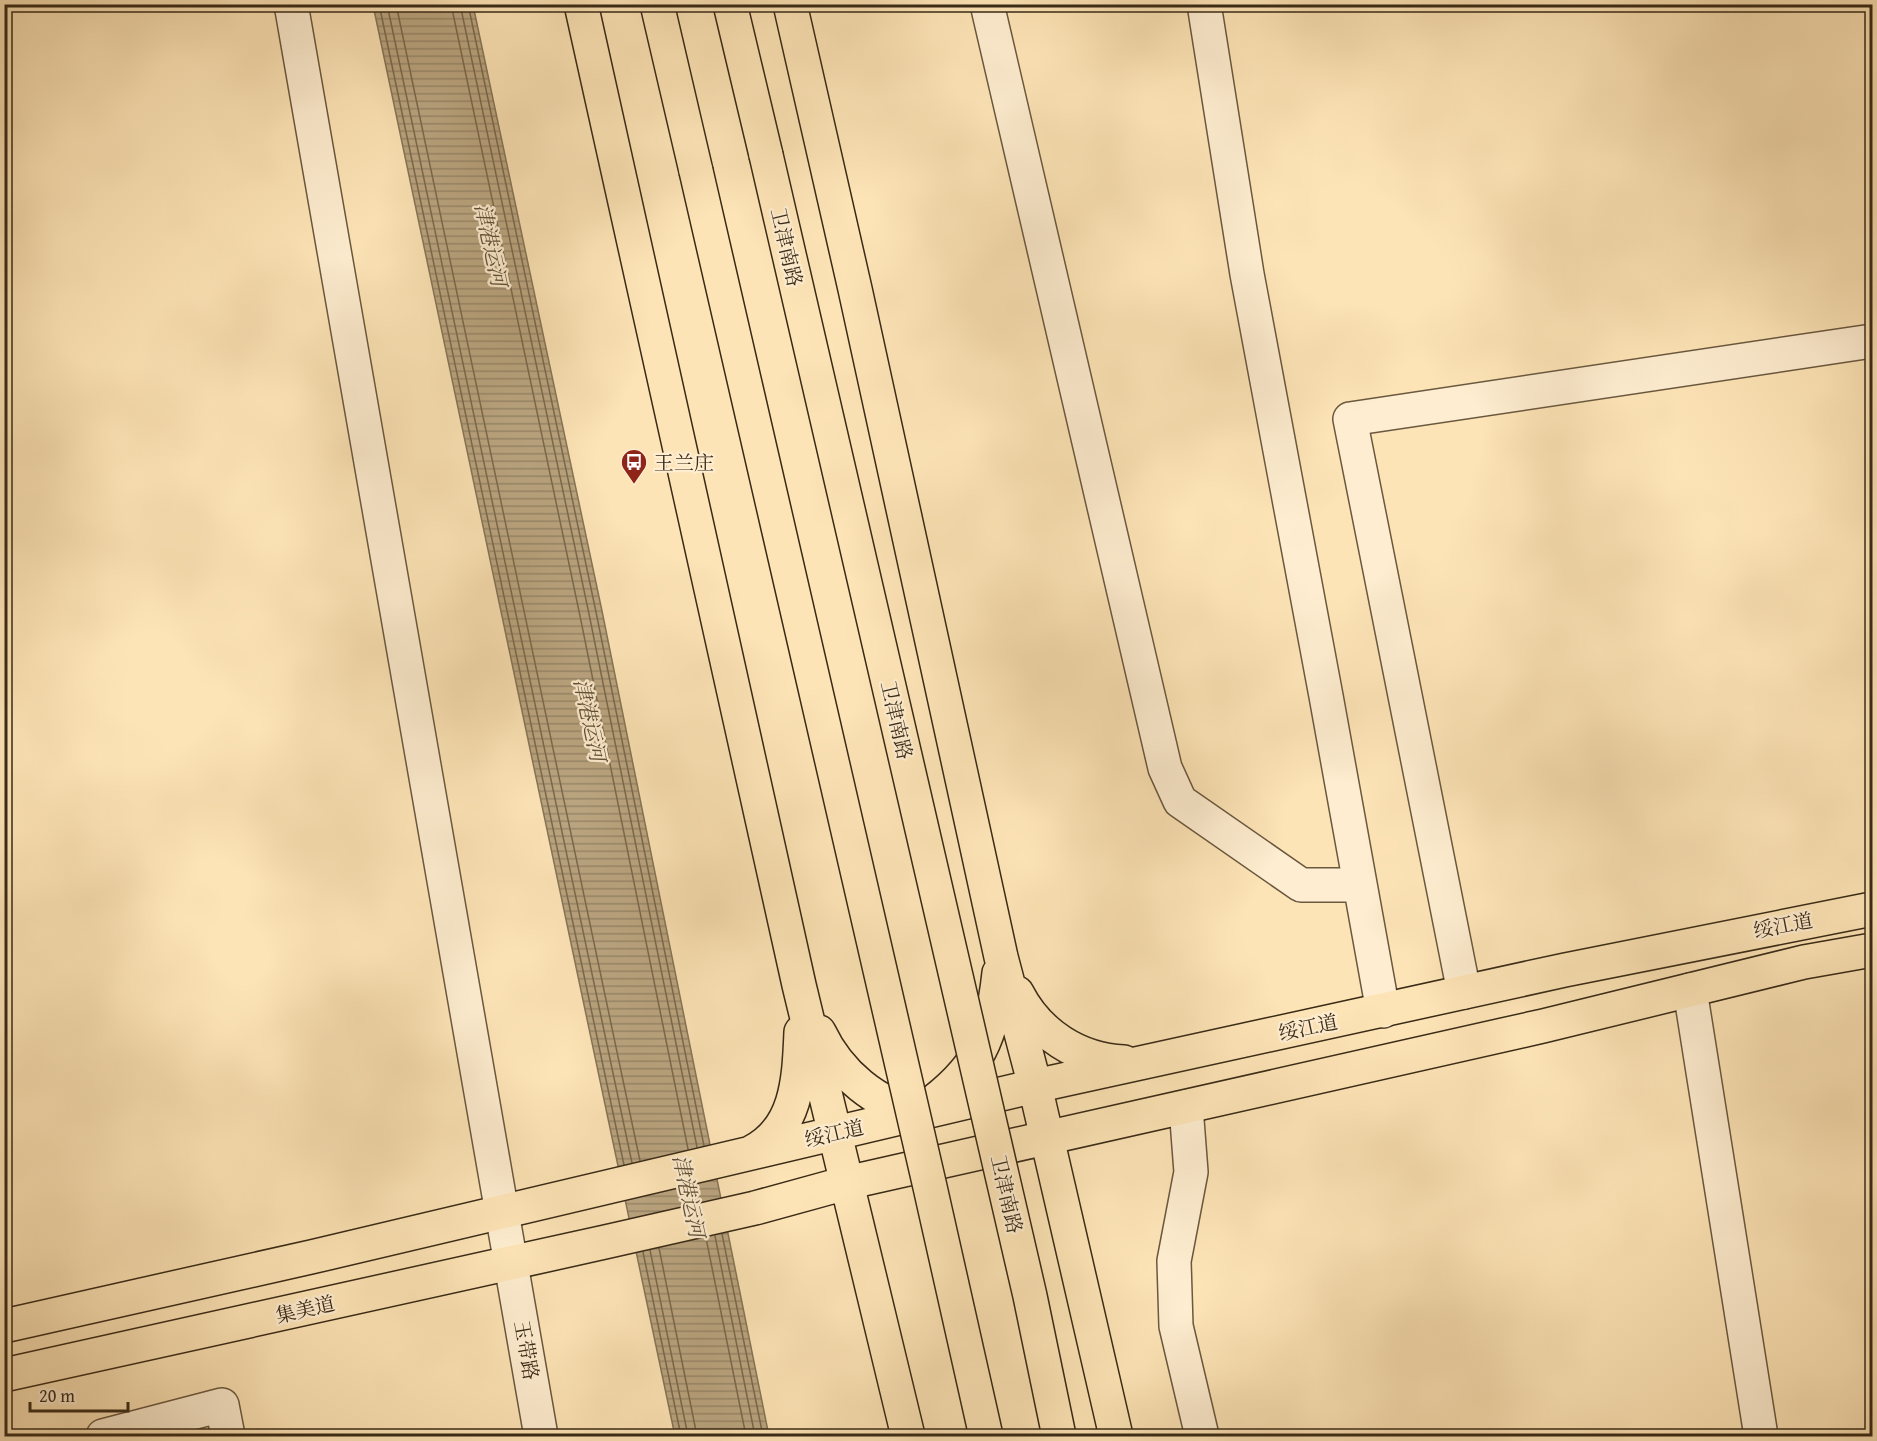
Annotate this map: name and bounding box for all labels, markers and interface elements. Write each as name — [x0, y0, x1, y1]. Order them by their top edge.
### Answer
water label: 津港运河 — [467, 201, 516, 293]
street label: 卫津南路 — [764, 205, 810, 289]
bus stop icon: 王兰庄 — [619, 447, 649, 485]
place label: 王兰庄 — [654, 448, 714, 477]
water label: 津港运河 — [566, 676, 615, 768]
street label: 卫津南路 — [874, 678, 920, 762]
street label: 绥江道 — [1751, 905, 1815, 945]
street label: 绥江道 — [1276, 1007, 1340, 1047]
street label: 绥江道 — [802, 1112, 866, 1154]
water label: 津港运河 — [665, 1152, 714, 1244]
street label: 卫津南路 — [984, 1152, 1030, 1236]
street label: 集美道 — [273, 1288, 337, 1330]
street label: 玉带路 — [508, 1318, 546, 1382]
scale bar — [30, 1375, 128, 1413]
text: 20 m — [39, 1382, 75, 1409]

